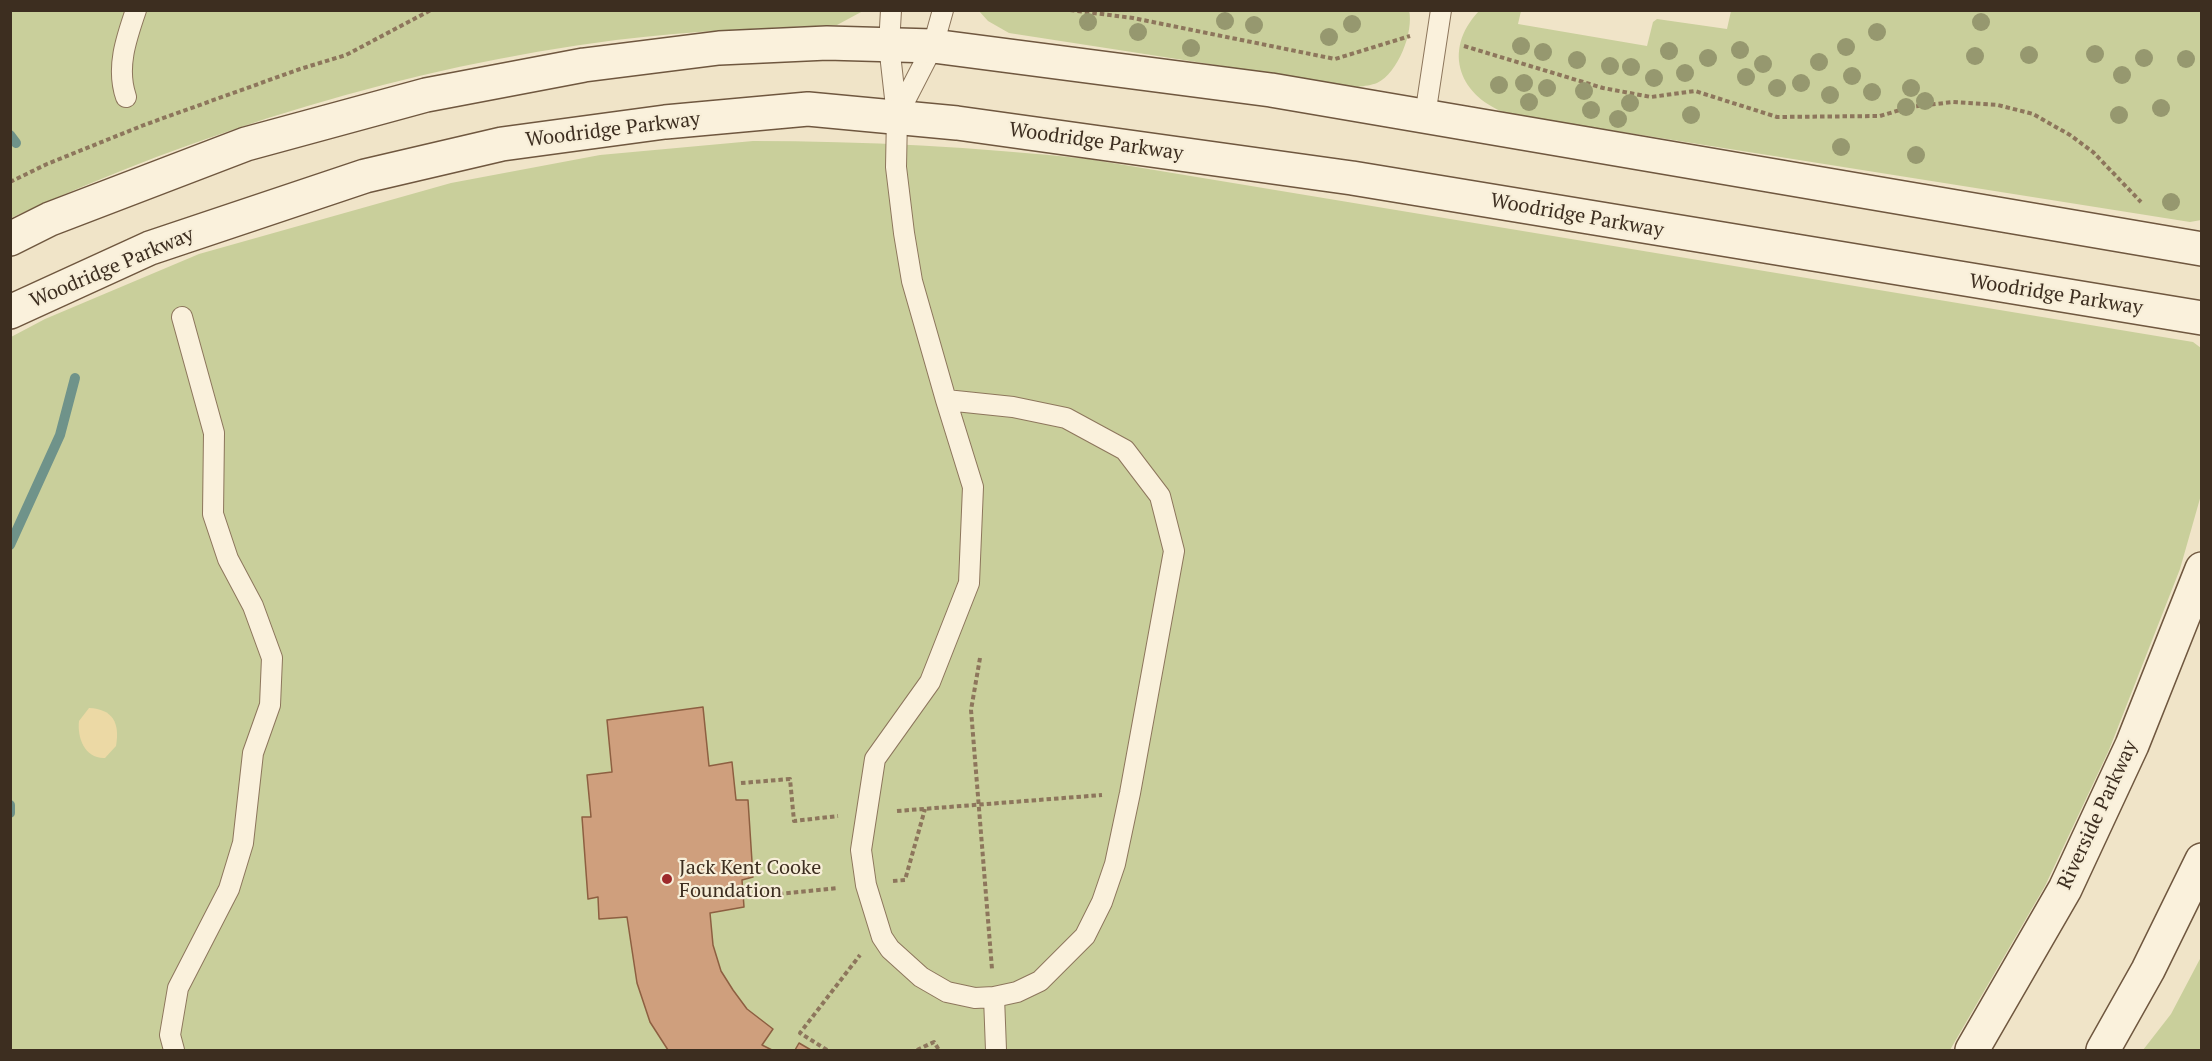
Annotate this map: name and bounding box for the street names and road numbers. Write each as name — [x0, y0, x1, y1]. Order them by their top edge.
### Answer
street label: Woodridge Parkway — [524, 107, 702, 153]
street label: Woodridge Parkway — [1007, 118, 1185, 166]
street label: Woodridge Parkway — [1488, 189, 1666, 243]
street label: Woodridge Parkway — [27, 223, 197, 313]
street label: Woodridge Parkway — [1967, 269, 2145, 321]
street label: Riverside Parkway — [2053, 737, 2143, 893]

